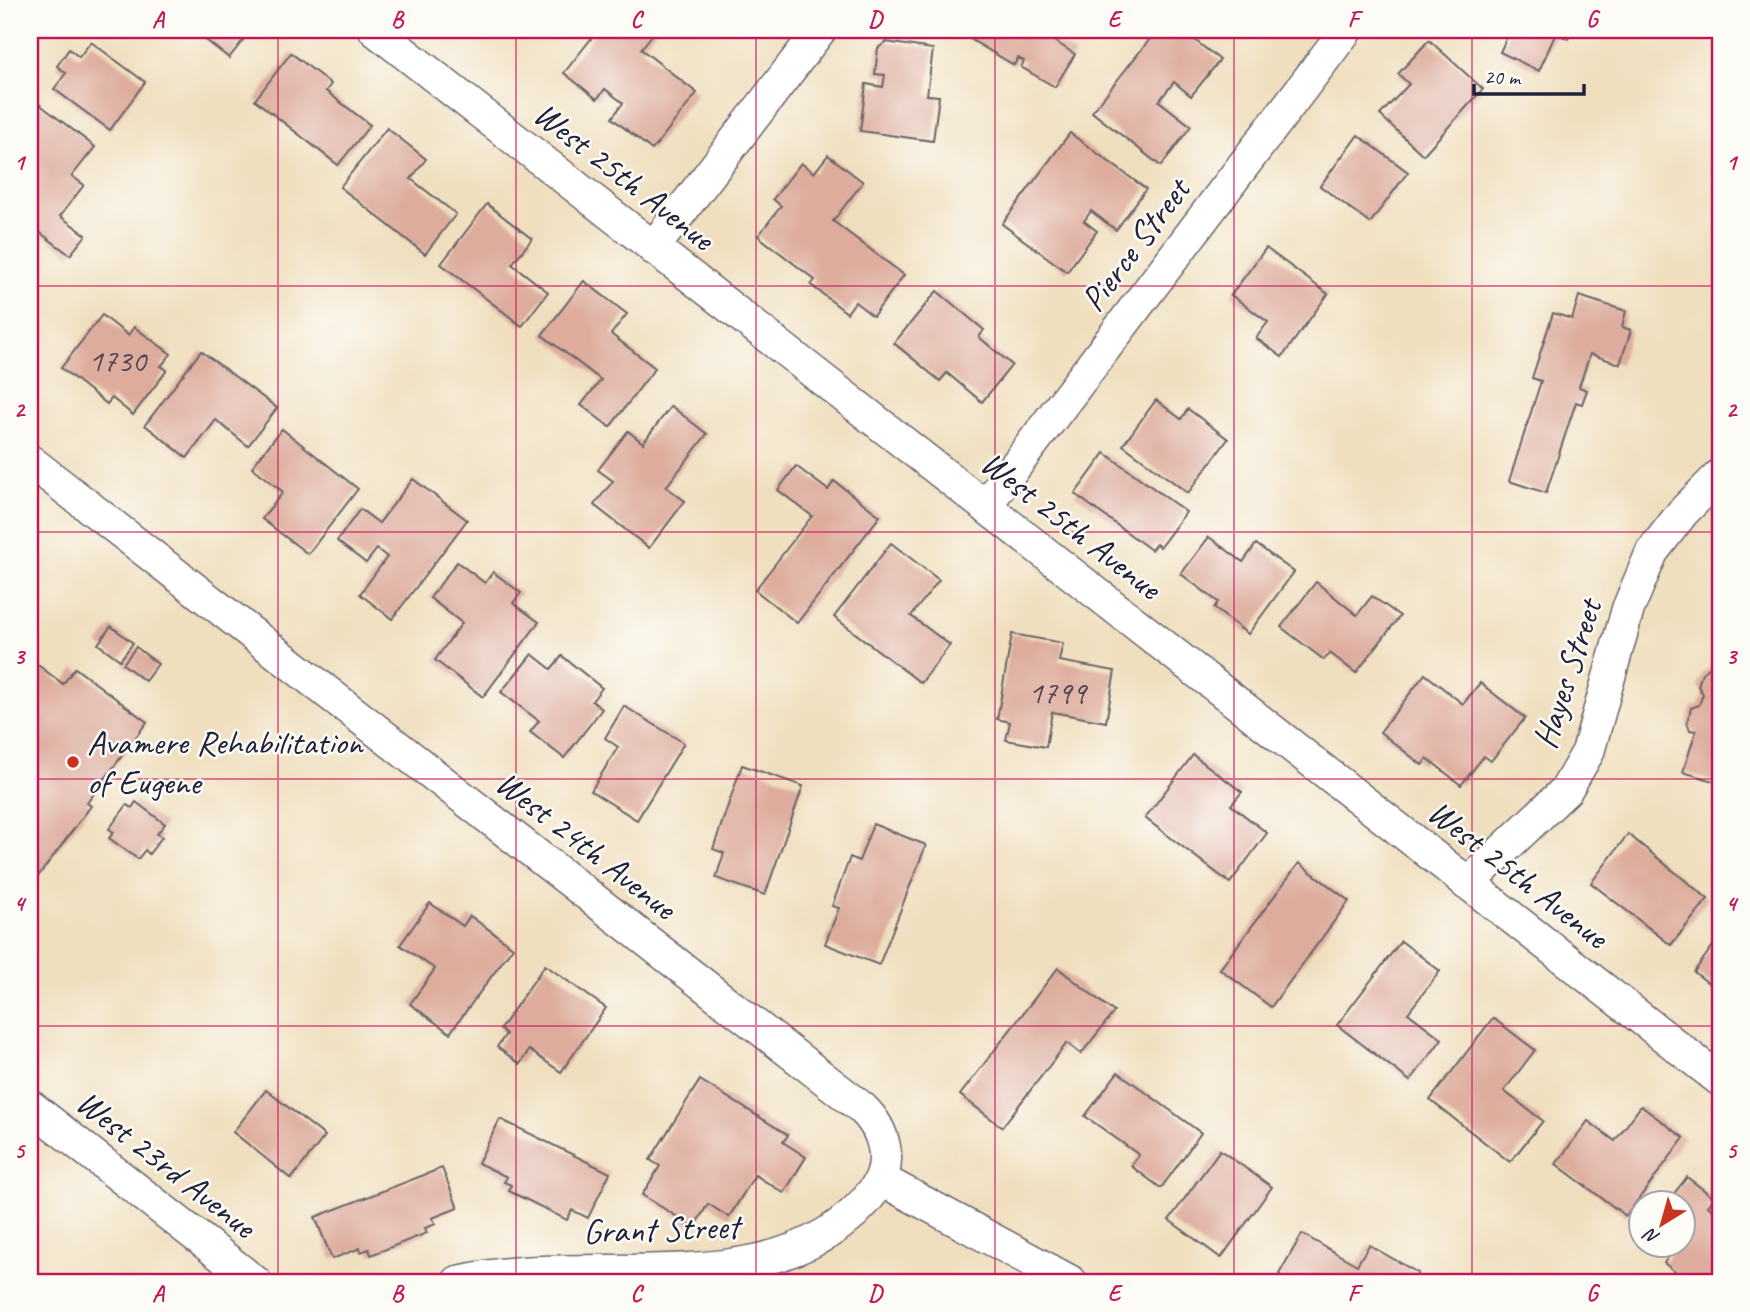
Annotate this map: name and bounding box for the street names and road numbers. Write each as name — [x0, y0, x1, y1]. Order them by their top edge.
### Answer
street label: West 25th Avenue — [525, 91, 725, 262]
street label: Pierce Street — [1070, 167, 1202, 320]
street label: West 25th Avenue — [972, 440, 1172, 611]
street label: Hayes Street — [1522, 591, 1613, 754]
street label: West 24th Avenue — [487, 760, 687, 931]
street label: West 25th Avenue — [1419, 789, 1619, 960]
street label: West 23rd Avenue — [67, 1080, 267, 1250]
street label: Grant Street — [582, 1204, 744, 1254]

